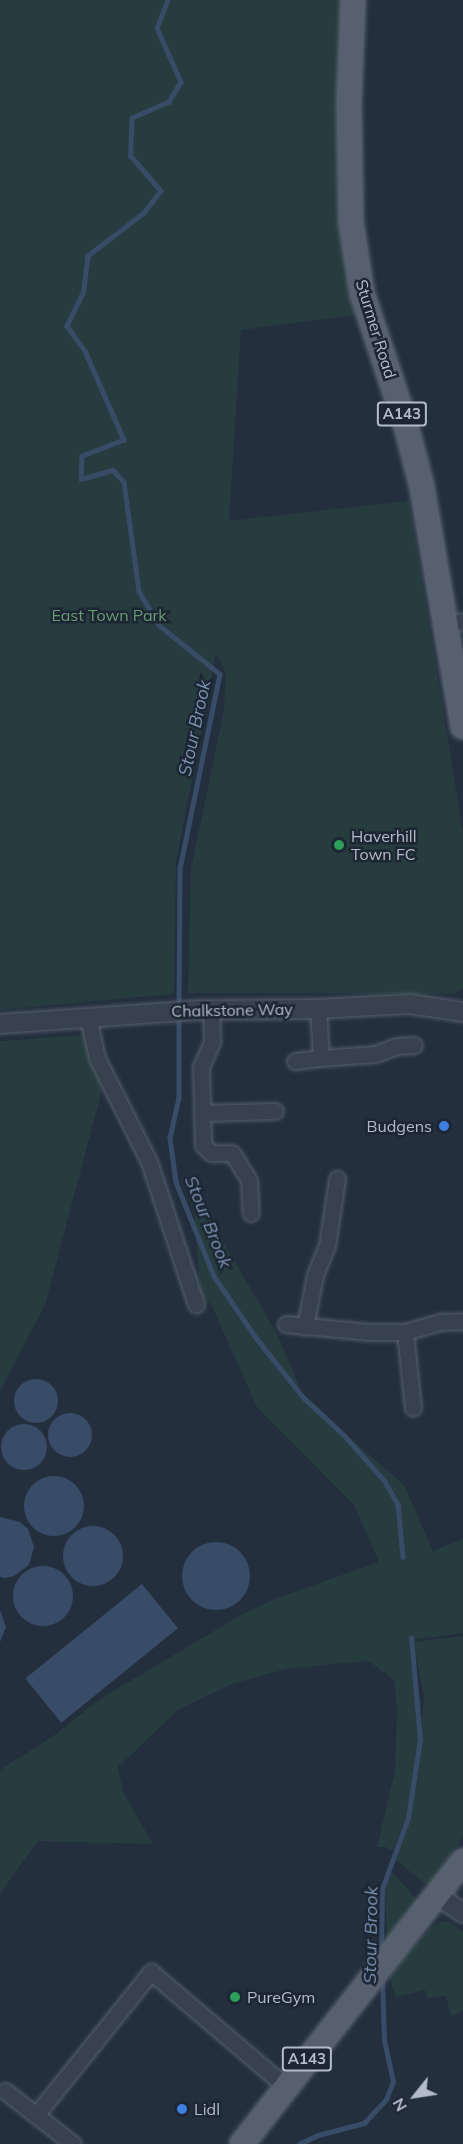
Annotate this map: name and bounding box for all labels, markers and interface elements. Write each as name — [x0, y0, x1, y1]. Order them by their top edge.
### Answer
street label: Sturmer Road — [352, 277, 400, 381]
road number: A143 — [376, 402, 428, 426]
park label: East Town Park — [51, 605, 167, 625]
water label: Stour Brook — [174, 678, 216, 778]
place label: Haverhill Town FC — [351, 826, 416, 864]
marker: Haverhill Town FC — [332, 838, 346, 852]
street label: Chalkstone Way — [171, 999, 293, 1021]
place label: Budgens — [367, 1116, 432, 1136]
marker: Budgens — [437, 1119, 451, 1133]
water label: Stour Brook — [180, 1173, 236, 1271]
water label: Stour Brook — [359, 1886, 383, 1984]
place label: PureGym — [247, 1987, 315, 2007]
marker: PureGym — [228, 1990, 242, 2004]
road number: A143 — [282, 2047, 332, 2071]
north arrow — [385, 2066, 445, 2126]
text: N — [388, 2095, 411, 2115]
place label: Lidl — [194, 2099, 220, 2119]
marker: Lidl — [175, 2102, 189, 2116]

